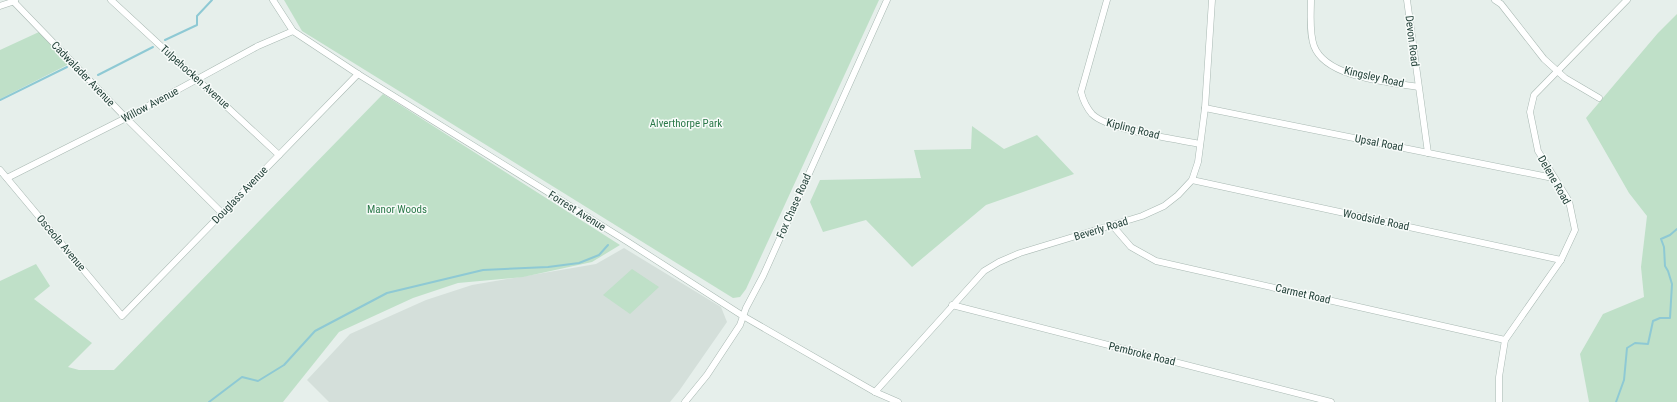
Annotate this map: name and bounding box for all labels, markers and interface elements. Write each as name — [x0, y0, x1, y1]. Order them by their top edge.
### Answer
street label: Devon Road — [1402, 15, 1422, 67]
street label: Cadwalader Avenue — [49, 39, 117, 109]
street label: Tulpehocken Avenue — [158, 42, 232, 112]
street label: Kingsley Road — [1343, 64, 1405, 90]
street label: Willow Avenue — [119, 85, 181, 125]
street label: Kipling Road — [1105, 116, 1161, 142]
park label: Alverthorpe Park — [650, 117, 722, 130]
street label: Upsal Road — [1354, 132, 1404, 154]
street label: Delene Road — [1535, 153, 1573, 207]
street label: Douglass Avenue — [209, 164, 271, 226]
street label: Fox Chase Road — [774, 172, 814, 240]
street label: Forrest Avenue — [546, 188, 608, 234]
park label: Manor Woods — [367, 203, 427, 216]
street label: Woodside Road — [1342, 207, 1410, 233]
street label: Osceola Avenue — [34, 212, 88, 274]
street label: Beverly Road — [1072, 215, 1130, 243]
street label: Carmet Road — [1274, 281, 1332, 307]
street label: Pembroke Road — [1107, 339, 1177, 369]

